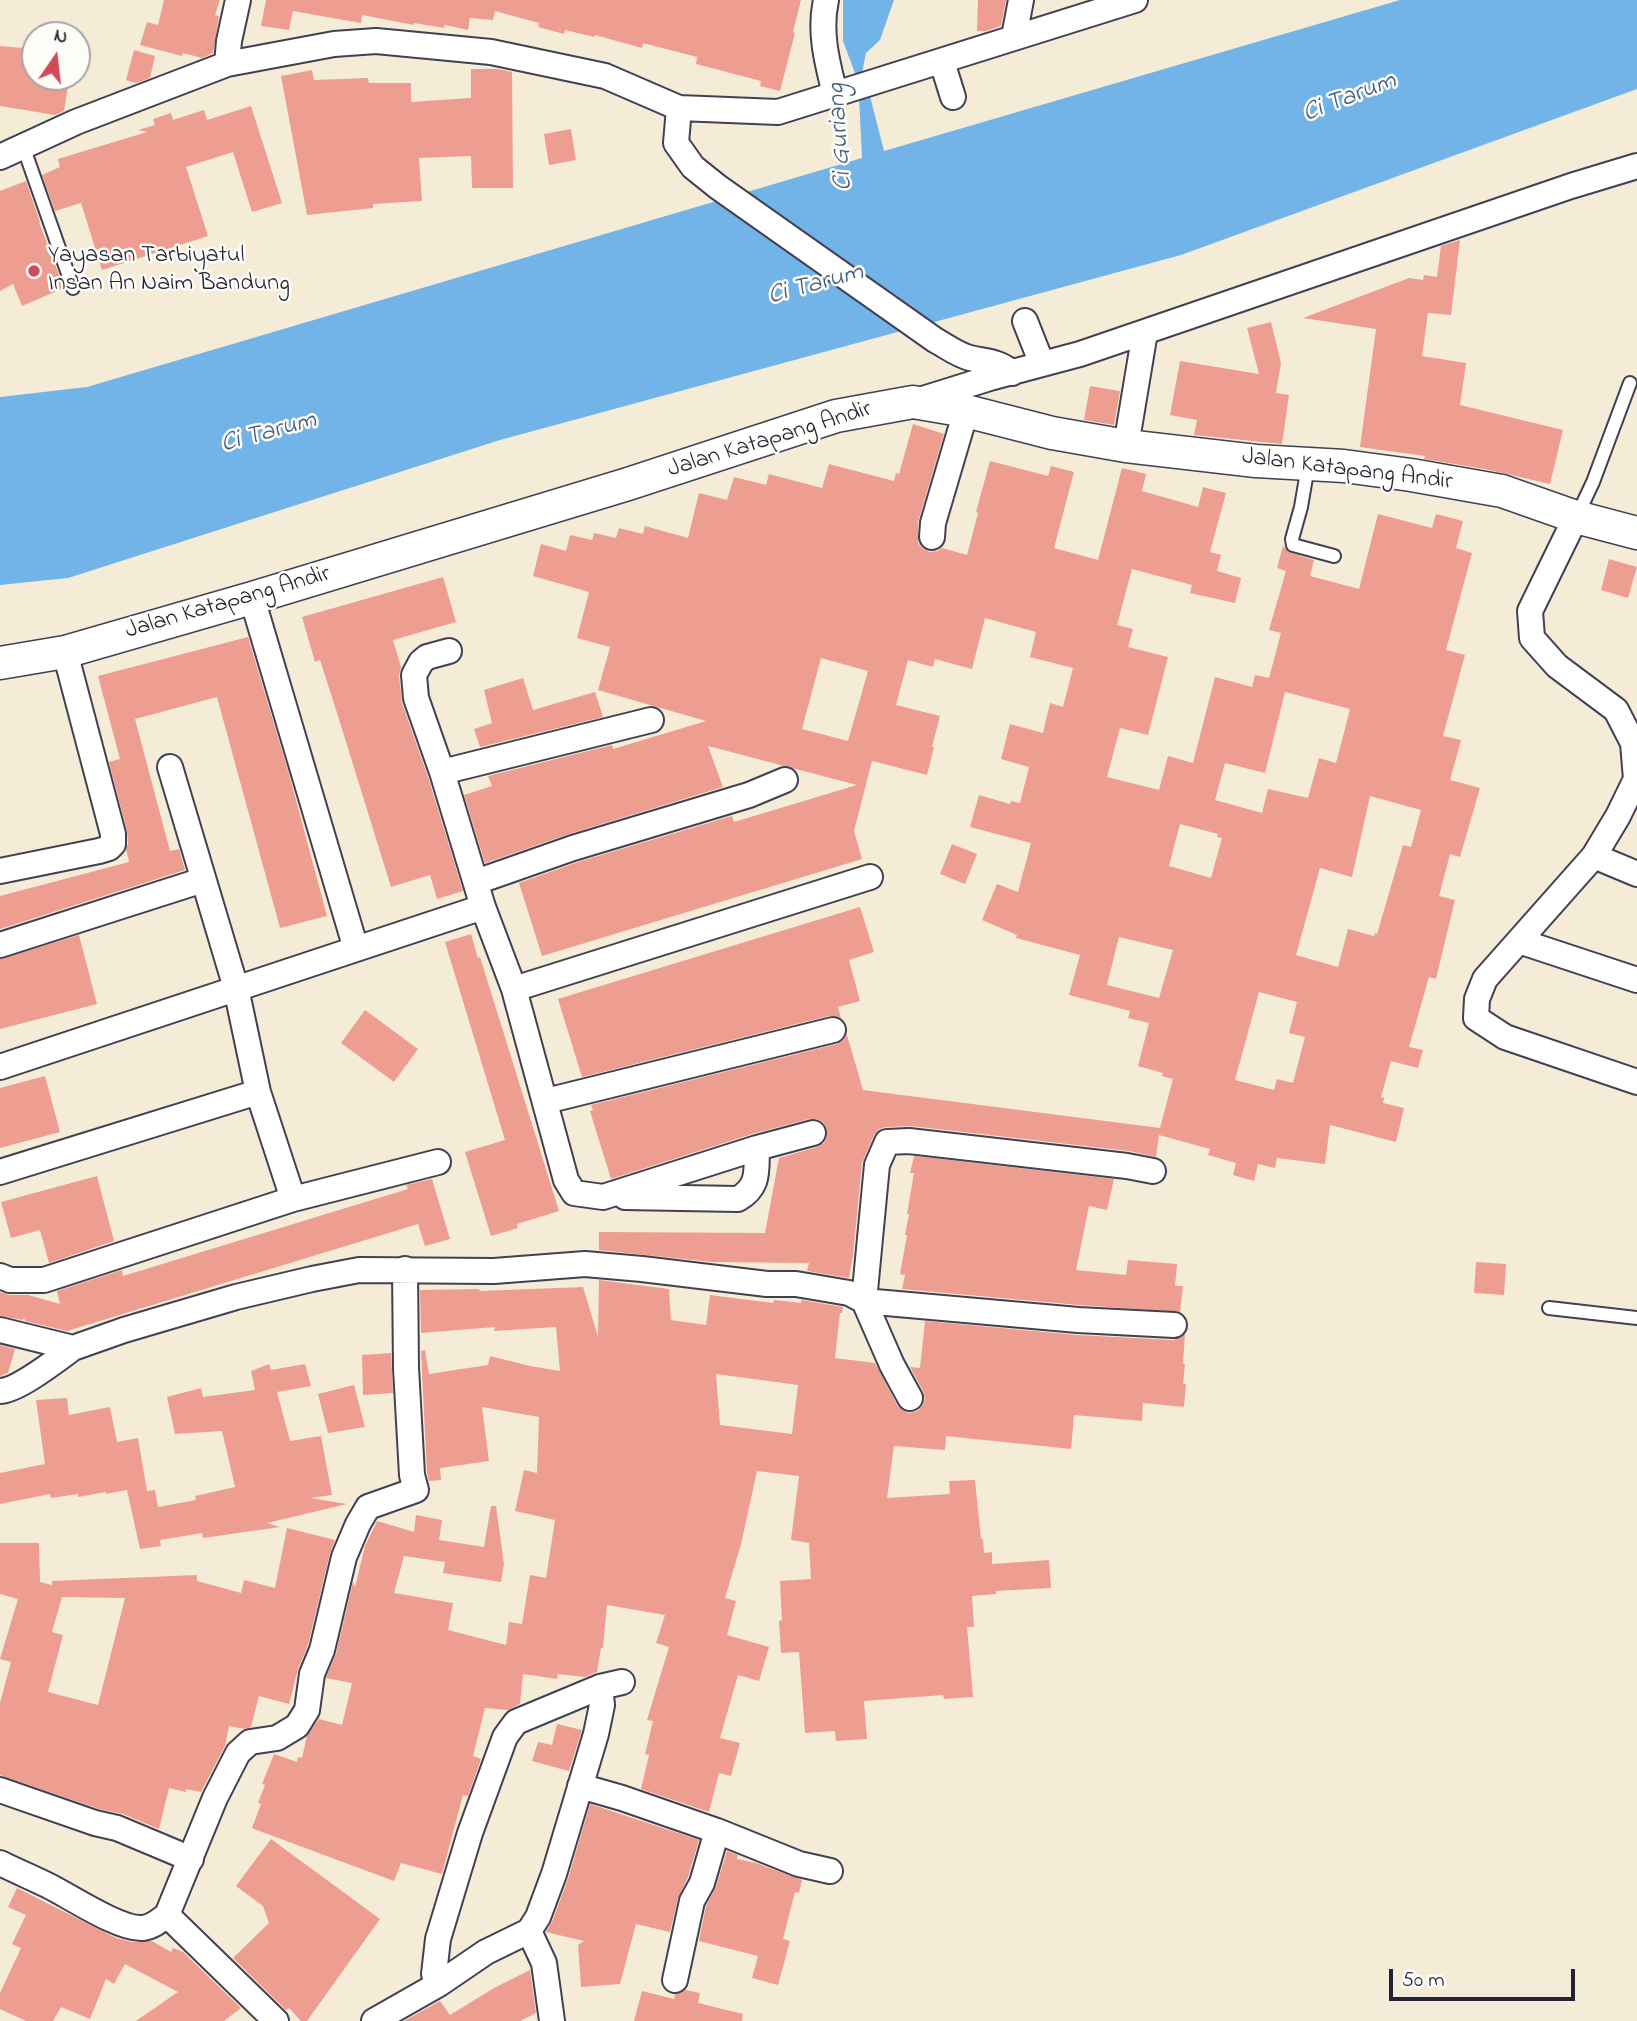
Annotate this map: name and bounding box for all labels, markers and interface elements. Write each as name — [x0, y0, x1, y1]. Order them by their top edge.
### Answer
north arrow — [21, 21, 91, 91]
text: N — [51, 22, 70, 52]
water label: Ci Tarum — [1299, 67, 1401, 131]
water label: Ci Guriang — [823, 82, 861, 192]
place label: Yayasan Tarbiyatul Insan An Naim Bandung — [48, 243, 290, 299]
water label: Ci Tarum — [765, 258, 867, 314]
marker: Yayasan Tarbiyatul Insan An Naim Bandung — [26, 263, 42, 279]
street label: Jalan Katapang Andir — [665, 396, 875, 486]
water label: Ci Tarum — [218, 406, 320, 462]
street label: Jalan Katapang Andir — [1240, 444, 1454, 498]
street label: Jalan Katapang Andir — [122, 561, 334, 647]
scale bar — [1392, 1954, 1578, 1998]
text: 50 m — [1402, 1966, 1445, 1996]

